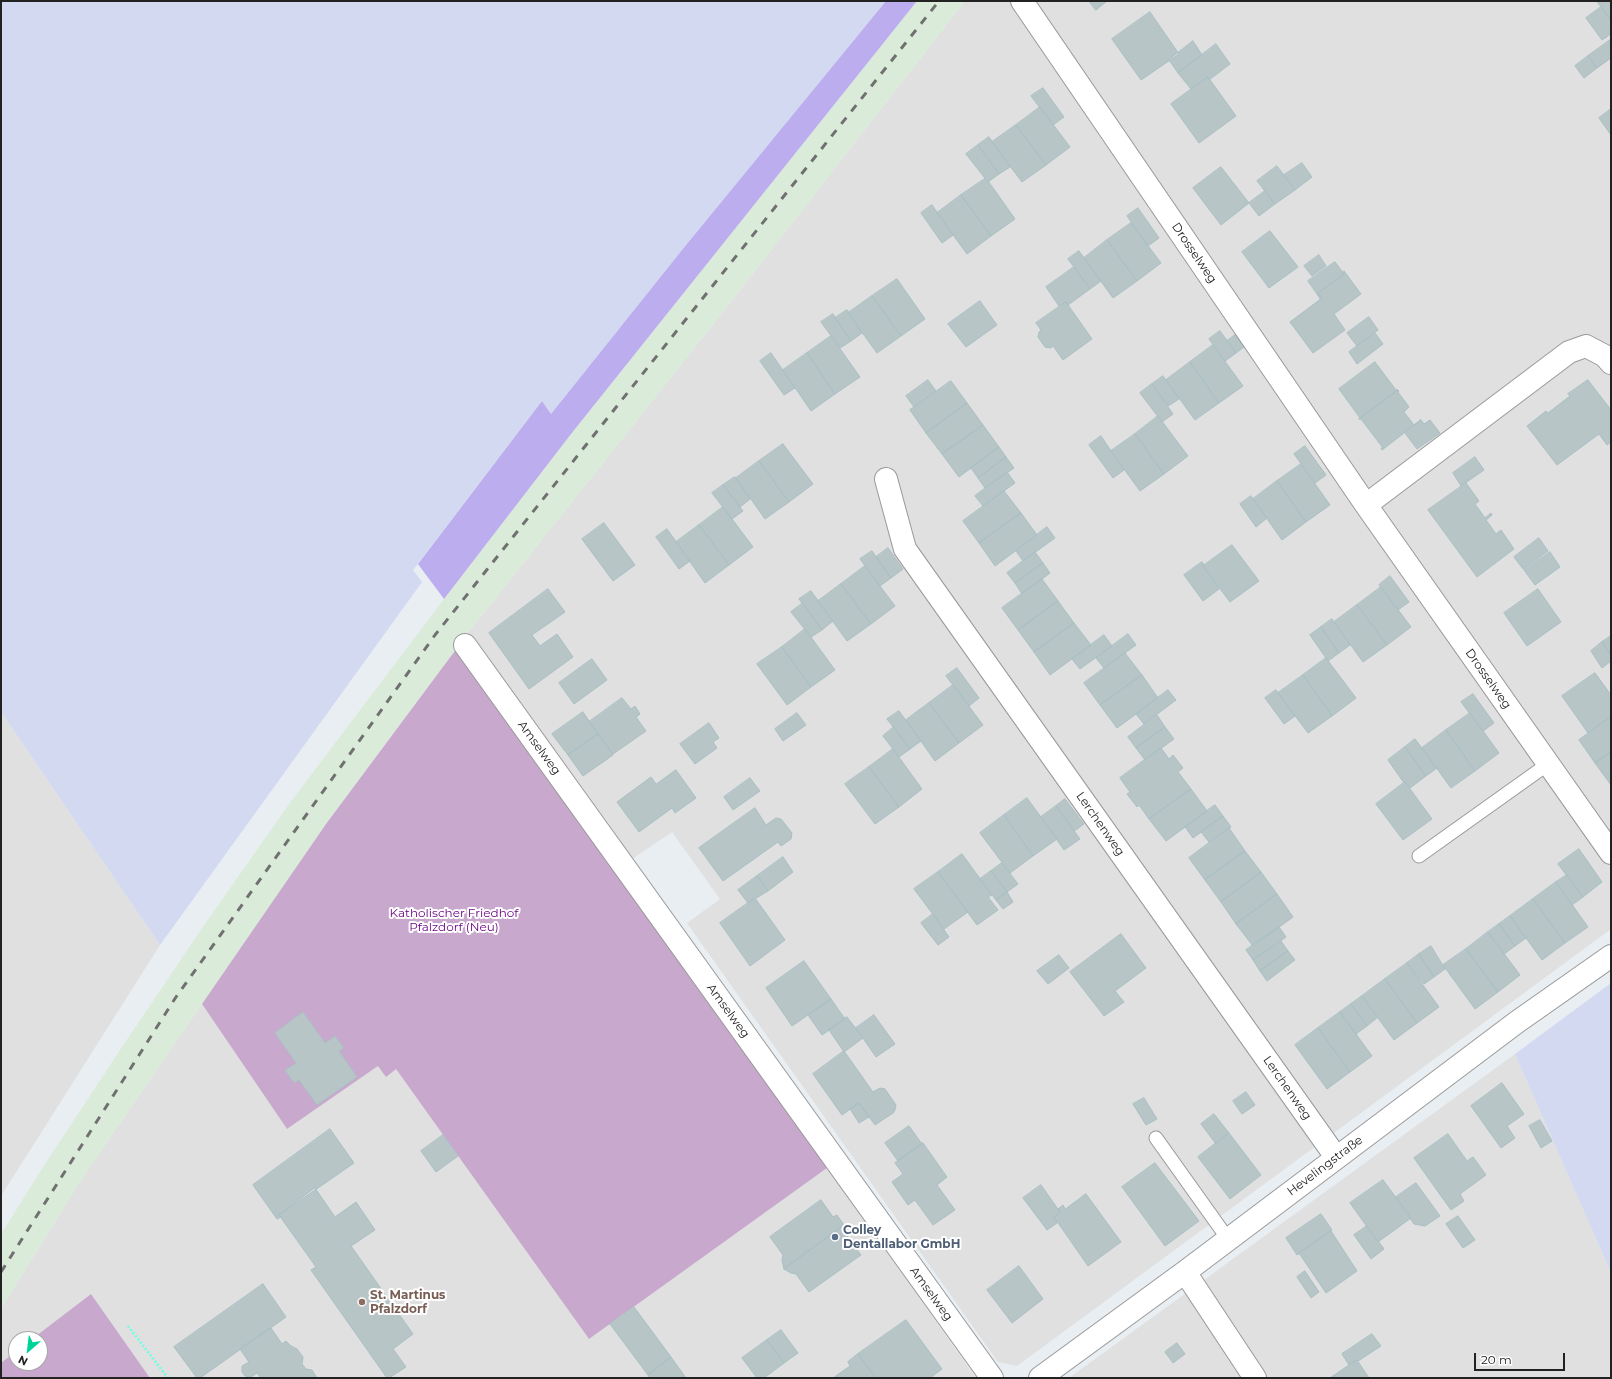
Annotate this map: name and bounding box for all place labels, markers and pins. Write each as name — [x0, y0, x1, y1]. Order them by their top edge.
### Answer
place label: Colley Dentallabor GmbH — [843, 1223, 960, 1251]
marker: Colley Dentallabor GmbH — [830, 1232, 840, 1242]
place label: St. Martinus Pfalzdorf — [370, 1288, 445, 1316]
marker: St. Martinus Pfalzdorf — [357, 1297, 367, 1307]

